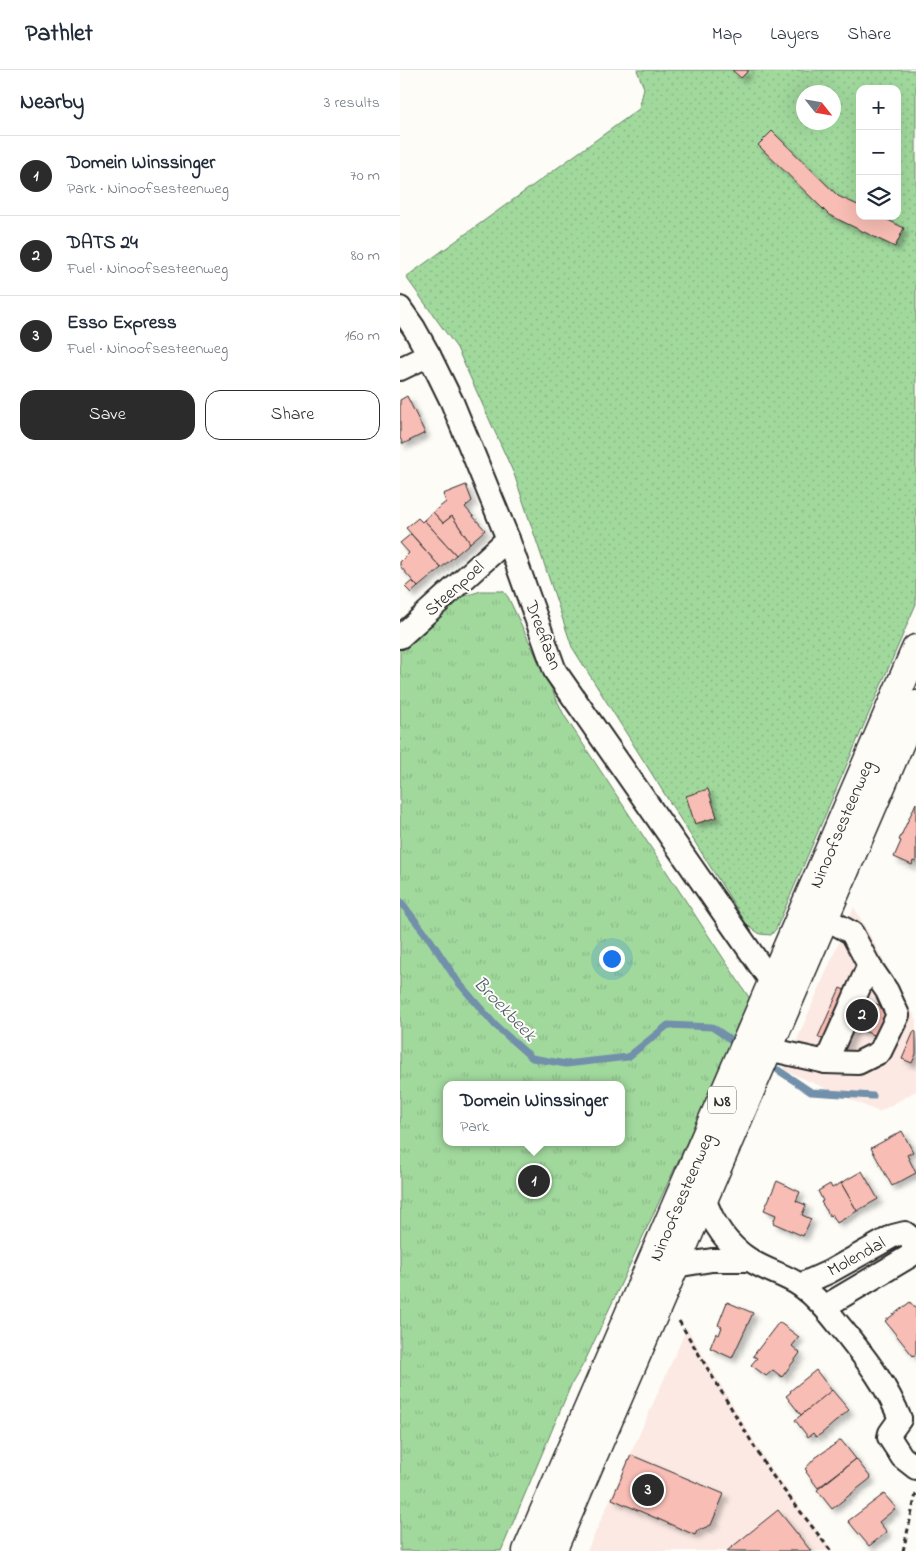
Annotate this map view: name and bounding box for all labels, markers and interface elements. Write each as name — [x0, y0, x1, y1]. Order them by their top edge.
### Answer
text: Pathlet — [25, 17, 93, 52]
text: Map — [712, 22, 742, 48]
text: Layers — [770, 22, 820, 48]
text: Share — [848, 22, 891, 48]
north arrow — [796, 85, 841, 130]
map controls — [856, 85, 901, 220]
button: + — [856, 85, 901, 130]
text: Nearby — [20, 88, 84, 118]
text: 3 results — [324, 91, 380, 115]
button: − — [856, 130, 901, 175]
text: Domein Winssinger — [67, 150, 215, 177]
text: 1 — [33, 164, 39, 188]
text: 70 m — [350, 164, 380, 188]
button: layers — [856, 175, 901, 220]
text: Park · Ninoofsesteenweg — [67, 177, 229, 201]
text: DATS 24 — [67, 230, 138, 257]
text: 2 — [32, 244, 40, 268]
text: 80 m — [351, 244, 380, 268]
text: Fuel · Ninoofsesteenweg — [67, 257, 228, 281]
text: Esso Express — [67, 310, 177, 337]
text: 3 — [33, 324, 39, 348]
text: 160 m — [345, 324, 380, 348]
text: Fuel · Ninoofsesteenweg — [67, 337, 228, 361]
button: Save — [20, 390, 195, 440]
button: Share — [205, 390, 380, 440]
street label: Steenpoel — [420, 555, 491, 624]
street label: Dreeflaan — [517, 596, 567, 674]
street label: Ninoofsesteenweg — [804, 757, 882, 893]
your location — [599, 946, 625, 972]
water label: Broekbeek — [466, 971, 542, 1049]
pin: 2 — [846, 996, 878, 1034]
popup — [443, 1081, 625, 1146]
road number: N8 — [708, 1086, 736, 1114]
text: Domein Winssinger — [460, 1088, 608, 1115]
text: Park — [460, 1115, 489, 1139]
street label: Ninoofsesteenweg — [644, 1130, 722, 1266]
pin: 1 — [518, 1162, 550, 1200]
street label: Molendal — [823, 1231, 891, 1284]
pin: 3 — [632, 1471, 664, 1509]

